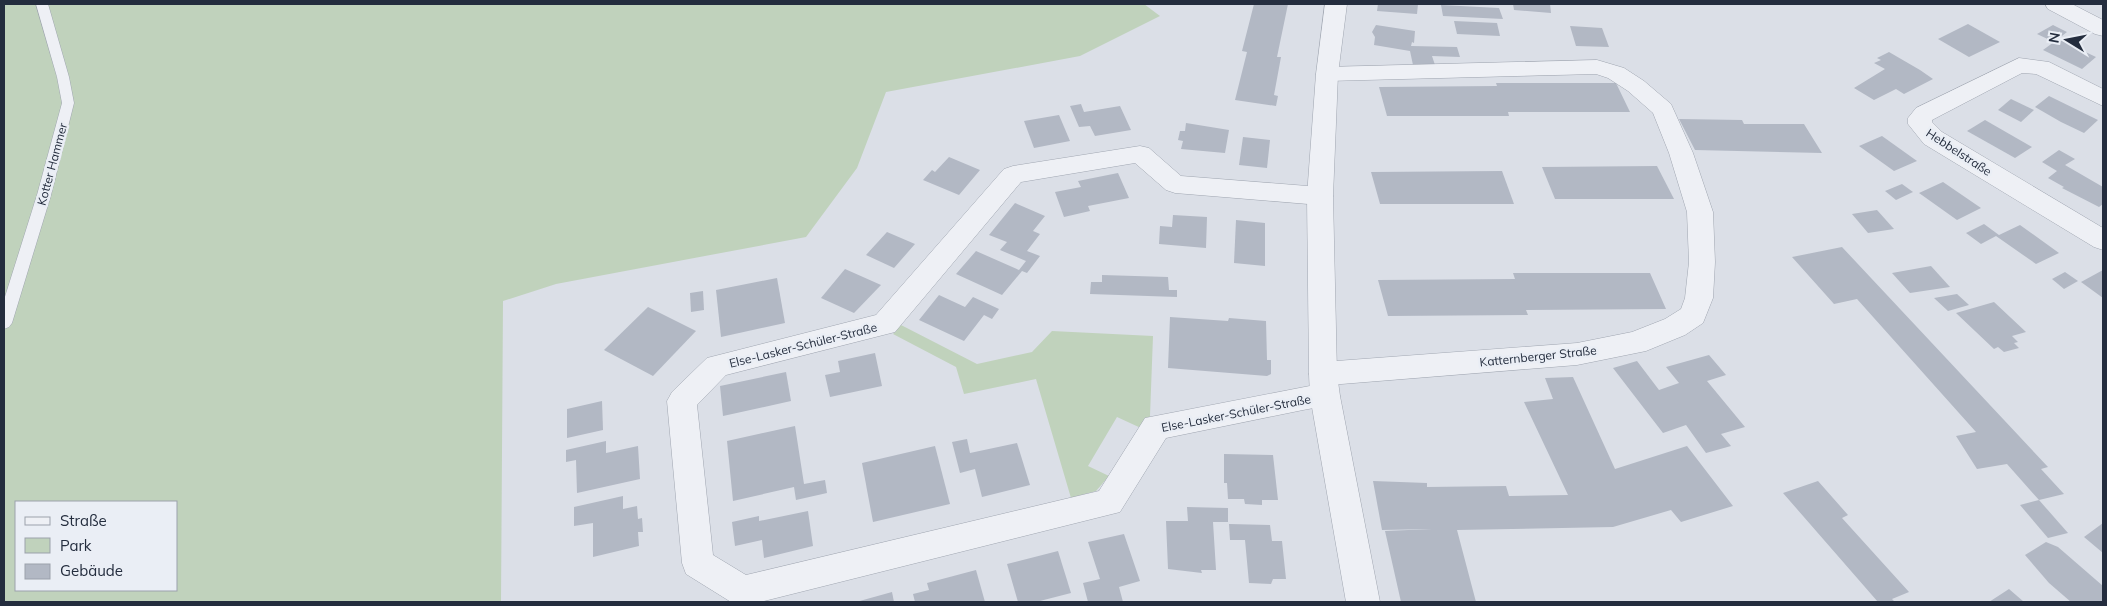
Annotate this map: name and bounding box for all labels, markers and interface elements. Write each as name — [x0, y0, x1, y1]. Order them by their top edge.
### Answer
north arrow — [2042, 15, 2092, 65]
text: N — [2044, 31, 2064, 45]
street label: Kotter Hammer — [34, 120, 70, 207]
street label: Hebbelstraße — [1923, 125, 1995, 179]
street label: Else-Lasker-Schüler-Straße — [727, 319, 879, 371]
street label: Katternberger Straße — [1479, 342, 1597, 370]
street label: Else-Lasker-Schüler-Straße — [1160, 391, 1312, 435]
legend — [15, 501, 178, 591]
text: Straße — [60, 511, 107, 530]
text: Park — [60, 536, 92, 555]
text: Gebäude — [60, 561, 123, 580]

